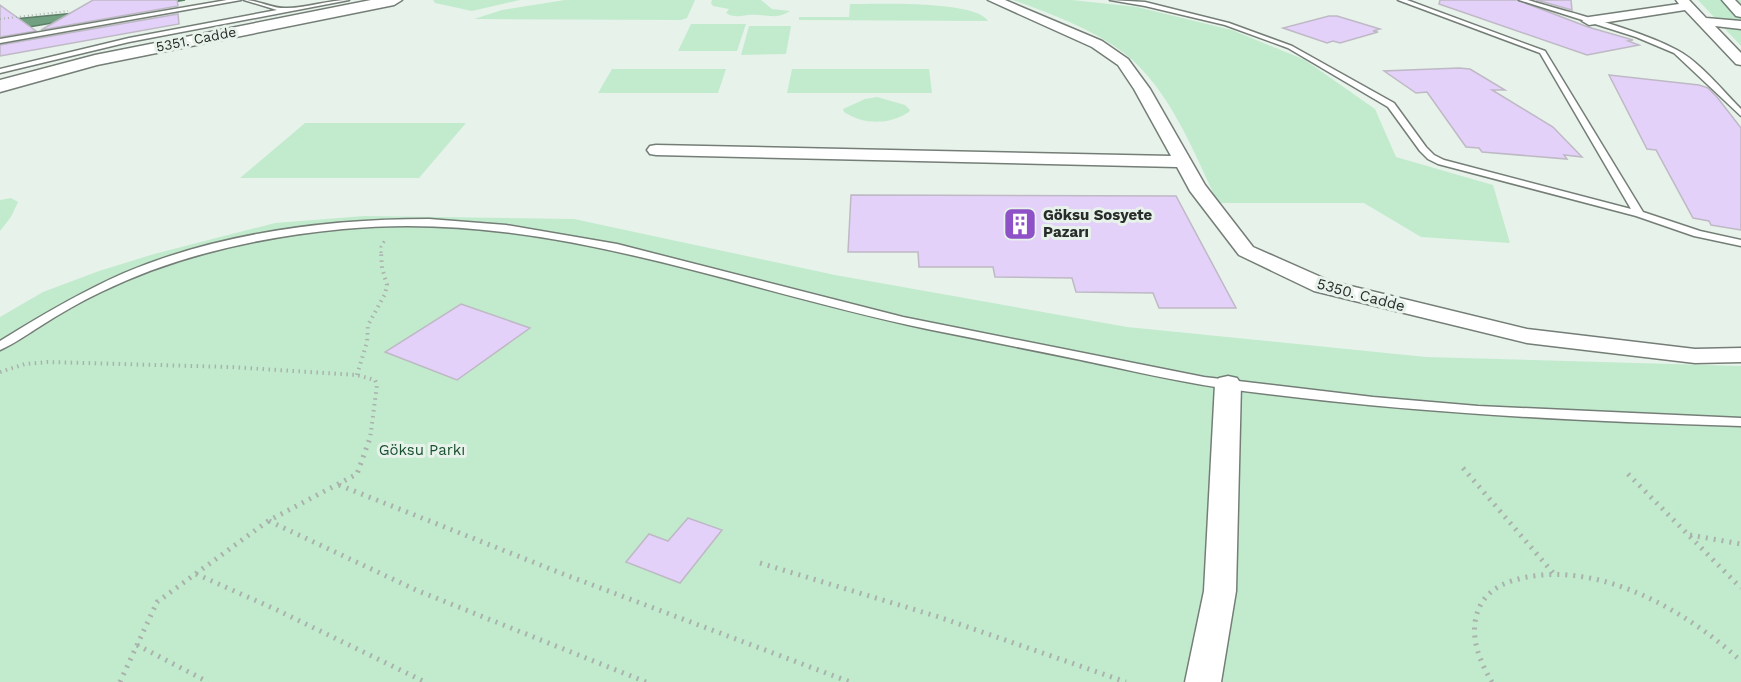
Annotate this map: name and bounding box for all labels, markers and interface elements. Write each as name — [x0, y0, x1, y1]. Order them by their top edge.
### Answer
street label: 5351. Cadde — [154, 23, 238, 55]
building icon: Göksu Sosyete Pazarı — [1002, 206, 1038, 242]
place label: Göksu Sosyete Pazarı — [1043, 206, 1153, 241]
street label: 5350. Cadde — [1315, 275, 1407, 315]
park label: Göksu Parkı — [379, 441, 465, 459]

